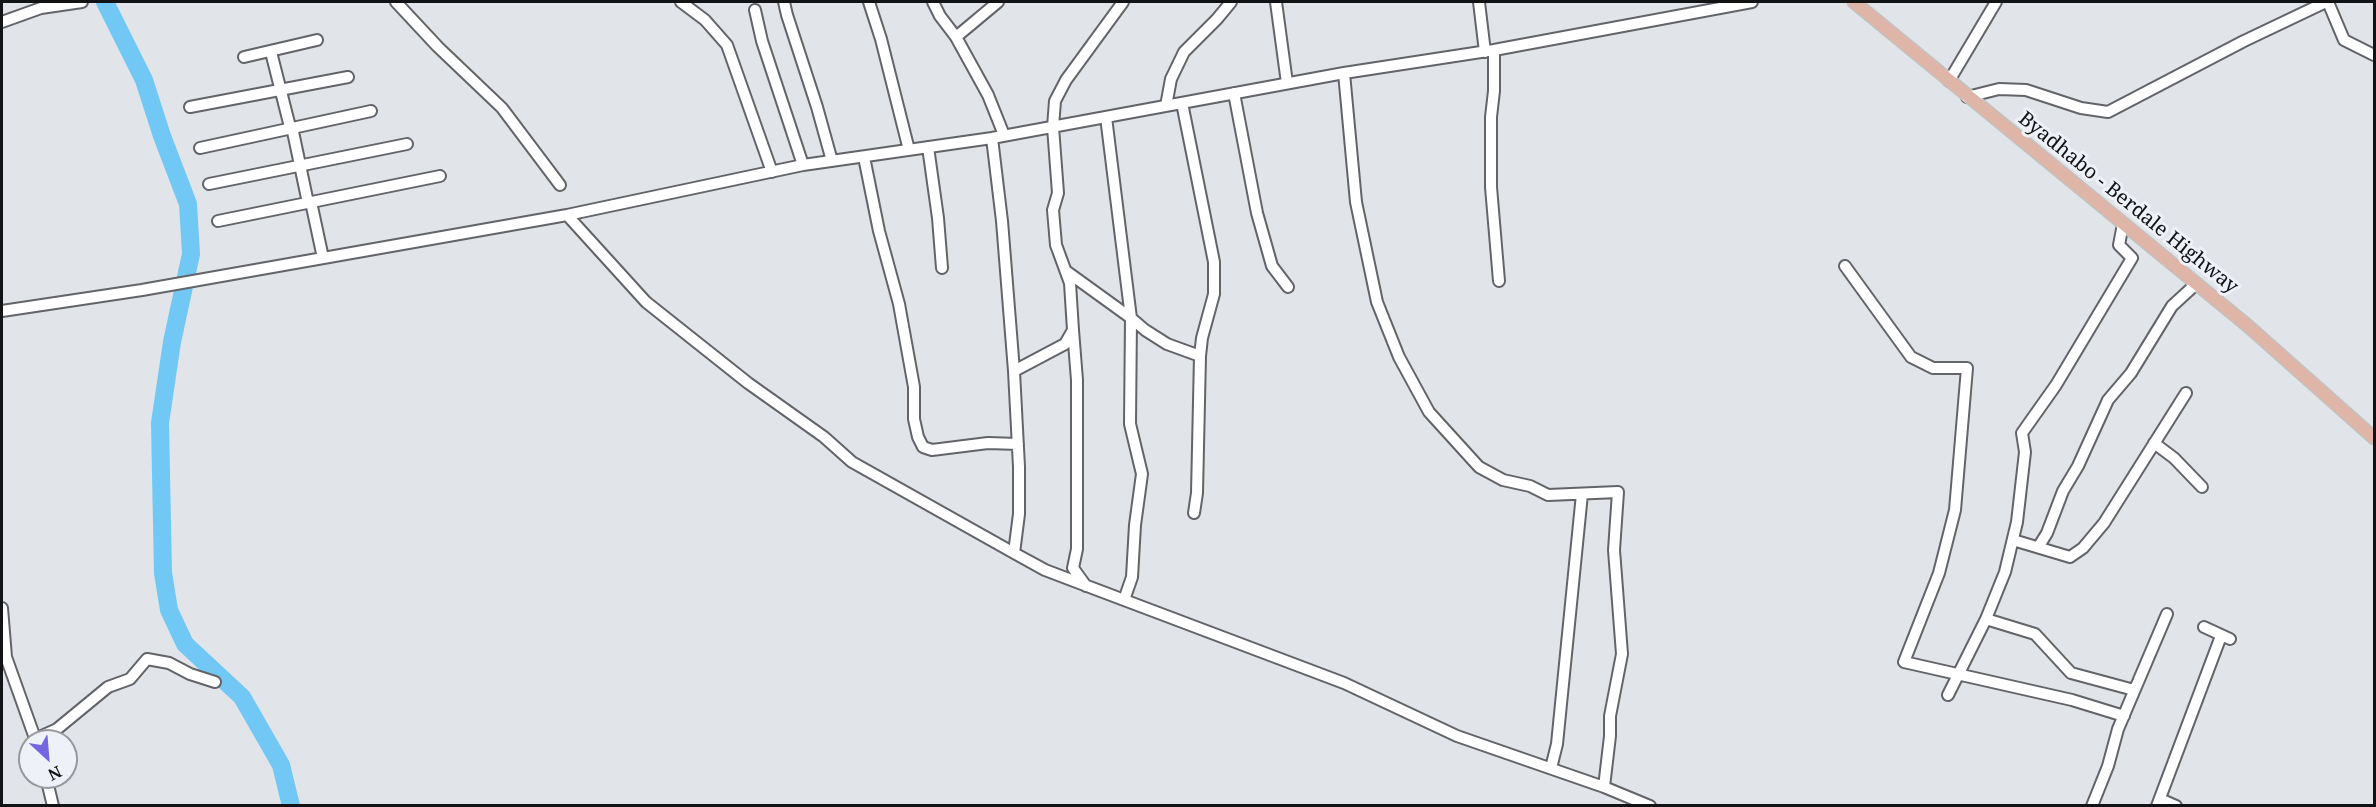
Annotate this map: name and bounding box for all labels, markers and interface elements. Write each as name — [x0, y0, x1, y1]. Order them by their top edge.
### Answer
street label: Byadhabo - Berdale Highway — [2013, 107, 2243, 299]
north arrow — [18, 729, 78, 789]
text: N — [45, 761, 66, 786]

